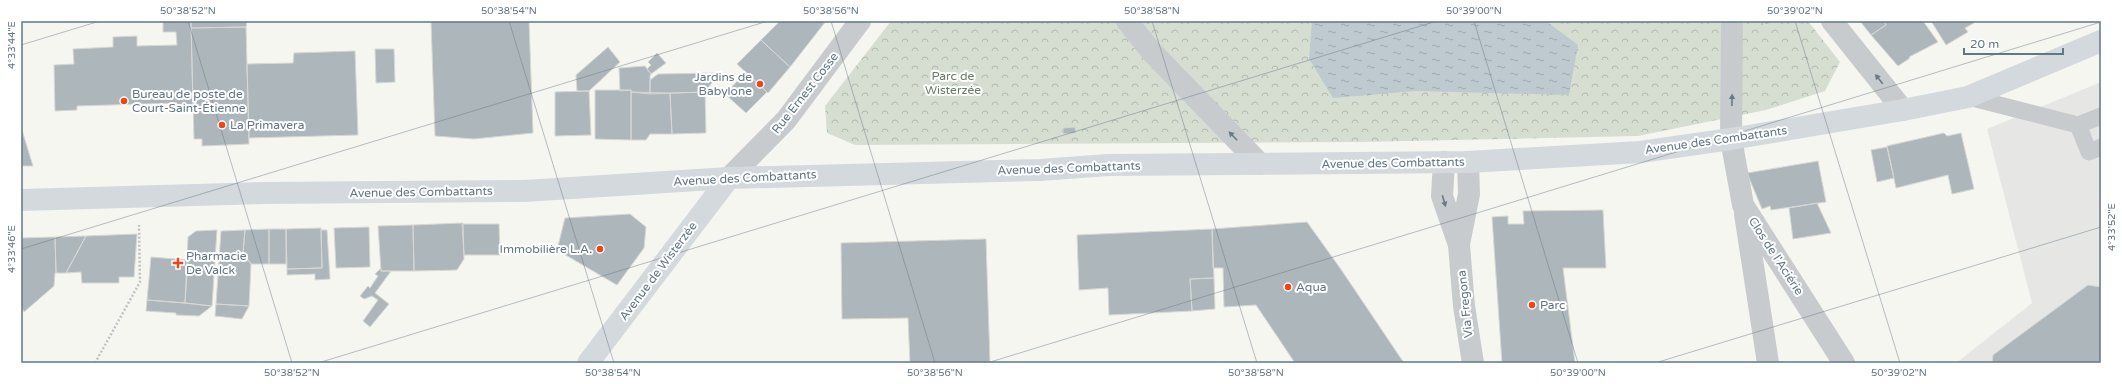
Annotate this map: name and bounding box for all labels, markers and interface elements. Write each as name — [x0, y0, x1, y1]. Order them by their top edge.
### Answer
text: 50°38'52"N — [160, 5, 216, 17]
text: 50°38'54"N — [481, 5, 537, 17]
text: 50°38'56"N — [803, 5, 859, 17]
text: 50°38'58"N — [1124, 5, 1180, 17]
text: 50°39'00"N — [1446, 5, 1502, 17]
text: 50°39'02"N — [1767, 5, 1823, 17]
text: 4°33'44"E — [6, 21, 18, 69]
scale bar — [1964, 30, 2063, 56]
text: 20 m — [1970, 37, 1999, 51]
street label: Rue Ernest Cosse — [769, 49, 841, 136]
park label: Parc de Wisterzée — [925, 69, 981, 97]
place label: Jardins de Babylone — [694, 70, 752, 98]
one-way arrow — [1875, 74, 1884, 85]
marker: Jardins de Babylone — [755, 79, 765, 89]
place label: Bureau de poste de Court-Saint-Étienne — [132, 87, 246, 115]
one-way arrow — [1729, 93, 1735, 106]
marker: Bureau de poste de Court-Saint-Étienne — [119, 96, 129, 106]
place label: La Primavera — [230, 118, 304, 132]
marker: La Primavera — [217, 120, 227, 130]
street label: Avenue des Combattants — [1644, 123, 1788, 157]
one-way arrow — [1228, 131, 1238, 141]
street label: Avenue des Combattants — [1321, 155, 1465, 171]
street label: Avenue des Combattants — [997, 158, 1141, 177]
street label: Avenue des Combattants — [673, 167, 817, 189]
street label: Avenue des Combattants — [349, 184, 493, 200]
one-way arrow — [1441, 195, 1447, 207]
text: 4°33'52"E — [2106, 203, 2118, 251]
street label: Clos de l'Aciérie — [1746, 214, 1806, 298]
street label: Avenue de Wisterzée — [616, 219, 700, 323]
text: 4°33'46"E — [6, 225, 18, 273]
place label: Immobilière L.A. — [500, 242, 592, 256]
marker: Immobilière L.A. — [595, 244, 605, 254]
place label: Pharmacie De Valck — [186, 249, 247, 277]
marker: Pharmacie De Valck — [173, 258, 183, 268]
street label: Via Fregona — [1454, 269, 1476, 339]
place label: Aqua — [1296, 280, 1326, 294]
marker: Aqua — [1283, 282, 1293, 292]
place label: Parc — [1540, 298, 1565, 312]
marker: Parc — [1527, 300, 1537, 310]
text: 50°38'52"N — [264, 367, 320, 379]
text: 50°38'54"N — [585, 367, 641, 379]
text: 50°38'56"N — [907, 367, 963, 379]
text: 50°38'58"N — [1228, 367, 1284, 379]
text: 50°39'00"N — [1550, 367, 1606, 379]
text: 50°39'02"N — [1871, 367, 1927, 379]

